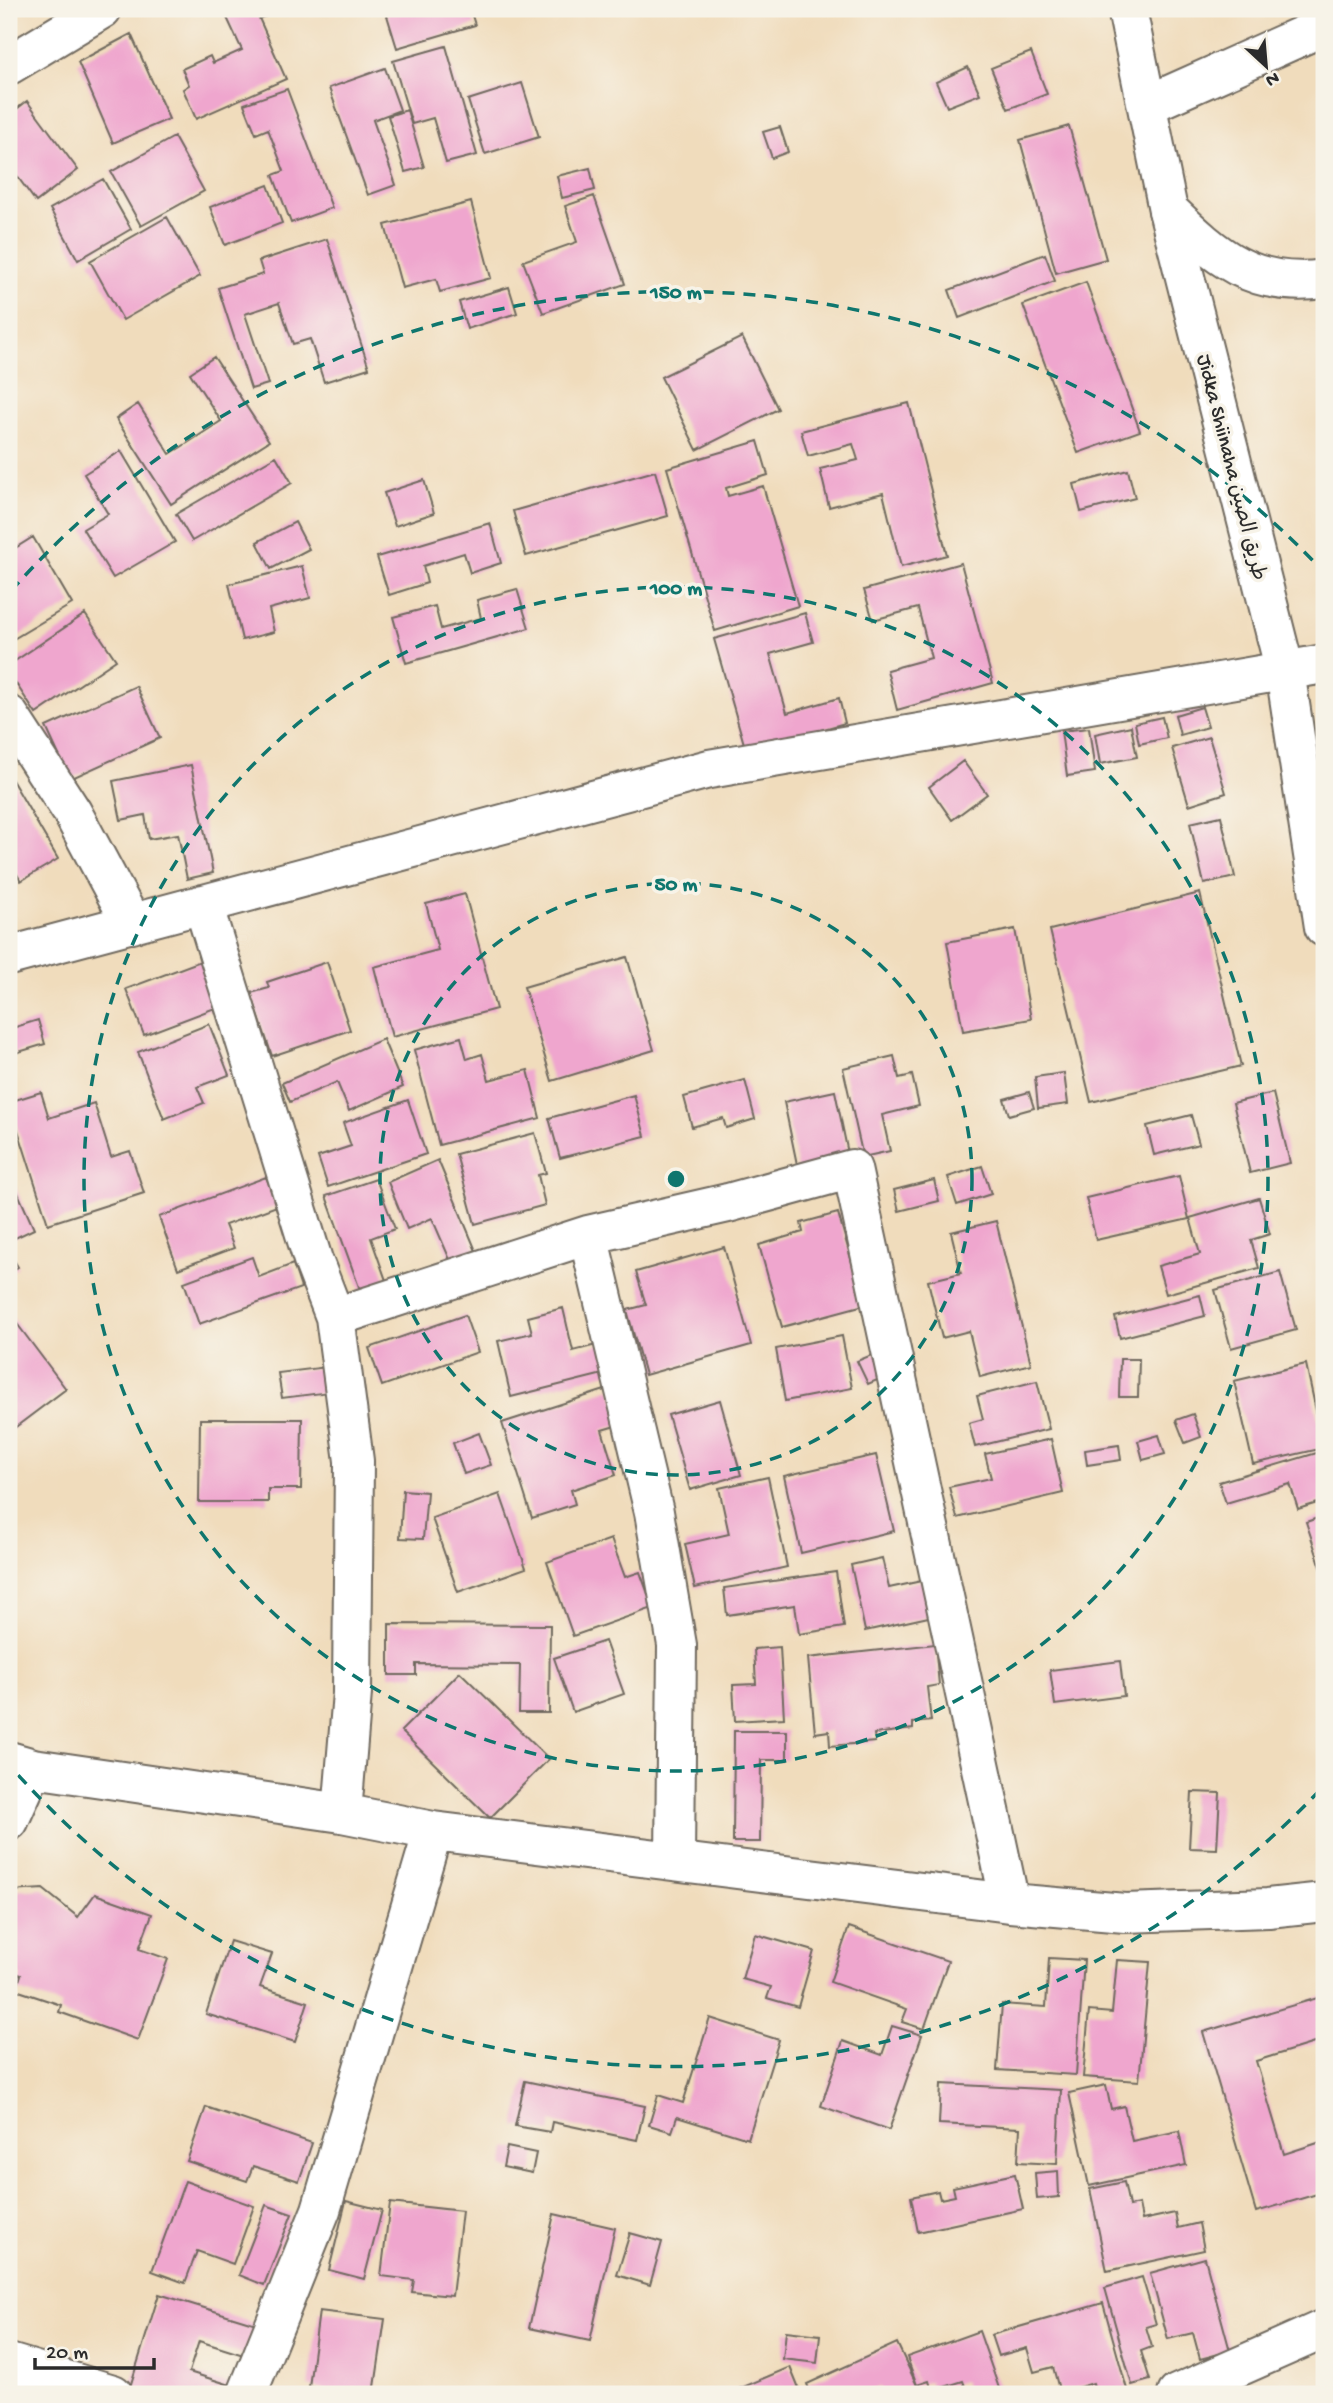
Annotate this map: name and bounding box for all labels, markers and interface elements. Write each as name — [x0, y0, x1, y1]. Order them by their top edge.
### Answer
north arrow — [1232, 32, 1302, 102]
text: N — [1261, 65, 1283, 91]
text: 150 m — [649, 282, 702, 307]
street label: Jidka Shiinaha طريق الصين — [1189, 352, 1270, 584]
text: 100 m — [649, 578, 702, 603]
text: 50 m — [655, 874, 698, 899]
centre of rings — [664, 1167, 688, 1191]
scale bar — [35, 2326, 154, 2370]
text: 20 m — [46, 2342, 88, 2367]

